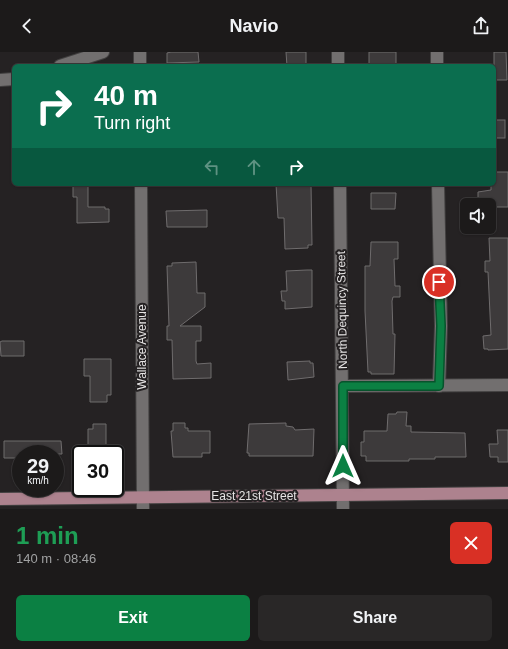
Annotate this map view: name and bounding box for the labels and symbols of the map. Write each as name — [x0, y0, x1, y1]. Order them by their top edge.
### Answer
street label: North Dequincy Street — [334, 250, 350, 369]
pin — [422, 265, 456, 299]
street label: Wallace Avenue — [135, 304, 149, 390]
speed limit sign: 30 — [72, 445, 124, 497]
position arrow — [322, 445, 364, 487]
street label: East 21st Street — [211, 489, 297, 503]

